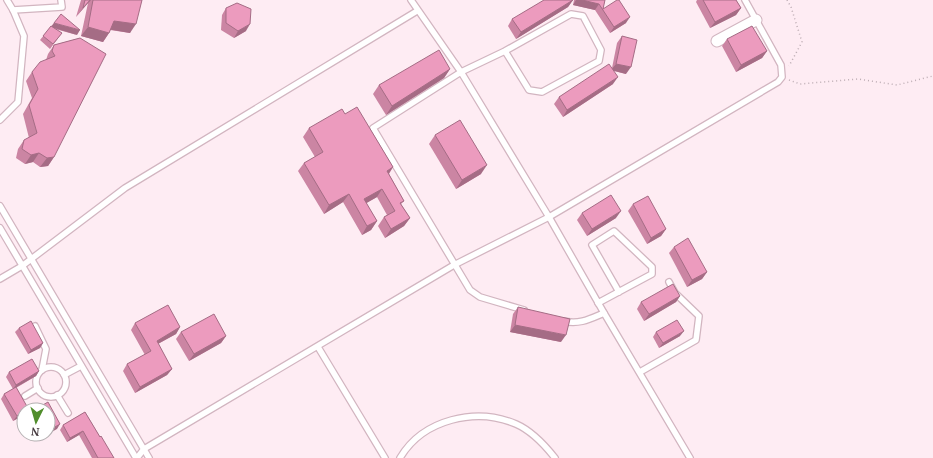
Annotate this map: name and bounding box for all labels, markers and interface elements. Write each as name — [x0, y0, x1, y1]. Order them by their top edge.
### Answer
north arrow — [16, 402, 56, 442]
text: N — [30, 425, 40, 439]

